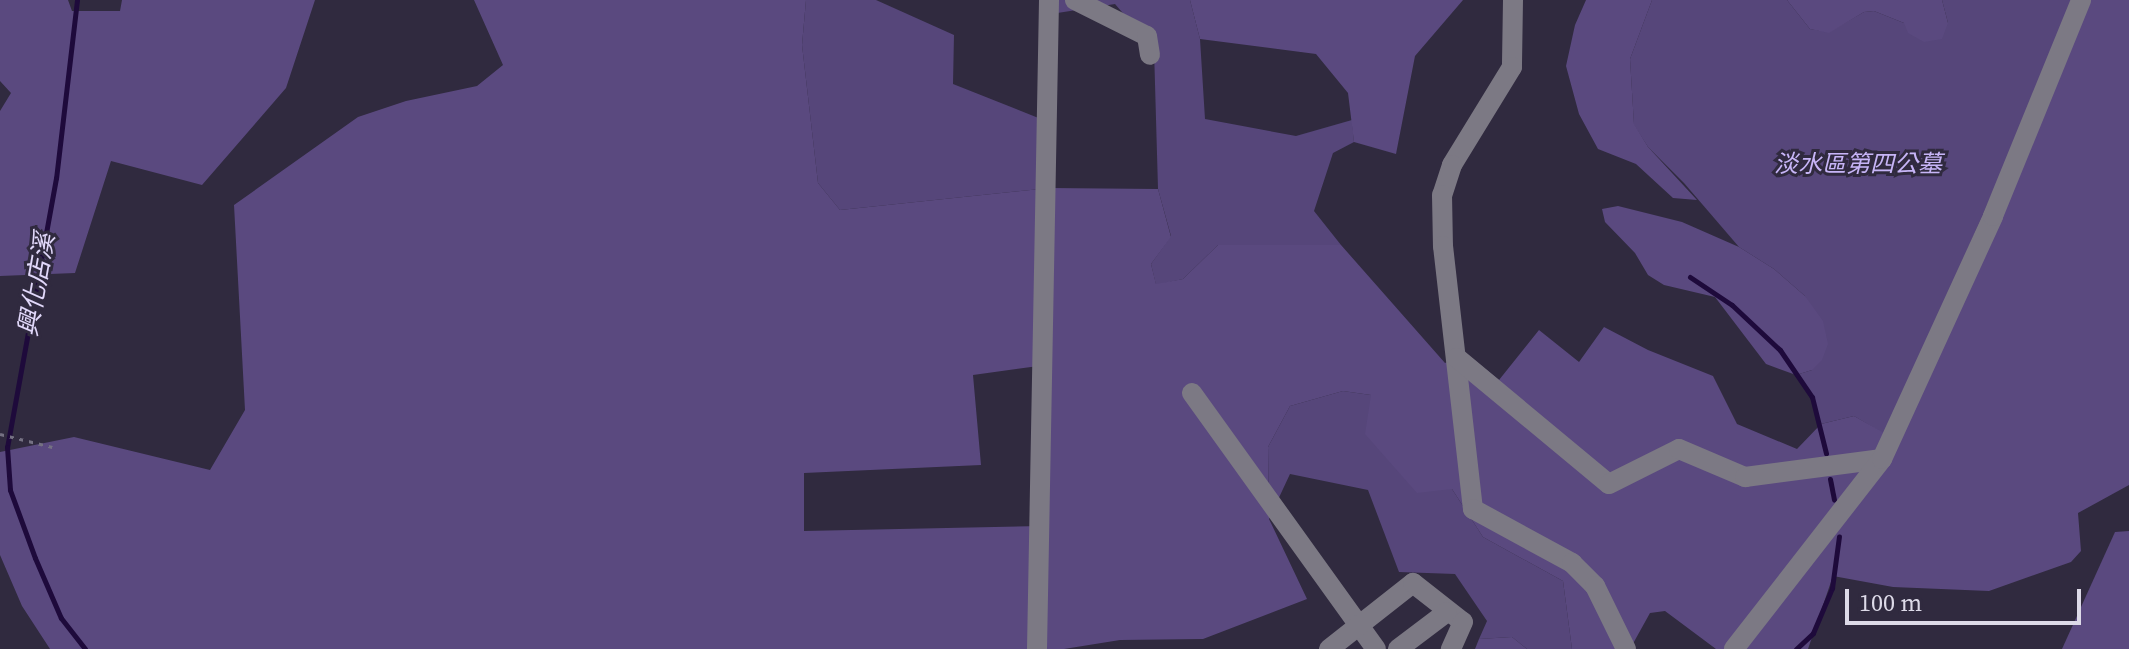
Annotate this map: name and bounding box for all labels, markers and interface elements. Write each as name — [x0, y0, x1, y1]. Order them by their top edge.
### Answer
park label: 淡水區第四公墓 — [1774, 150, 1942, 178]
water label: 興化店溪 — [13, 231, 61, 339]
scale bar — [1849, 573, 2085, 623]
text: 100 m — [1859, 586, 1922, 619]

